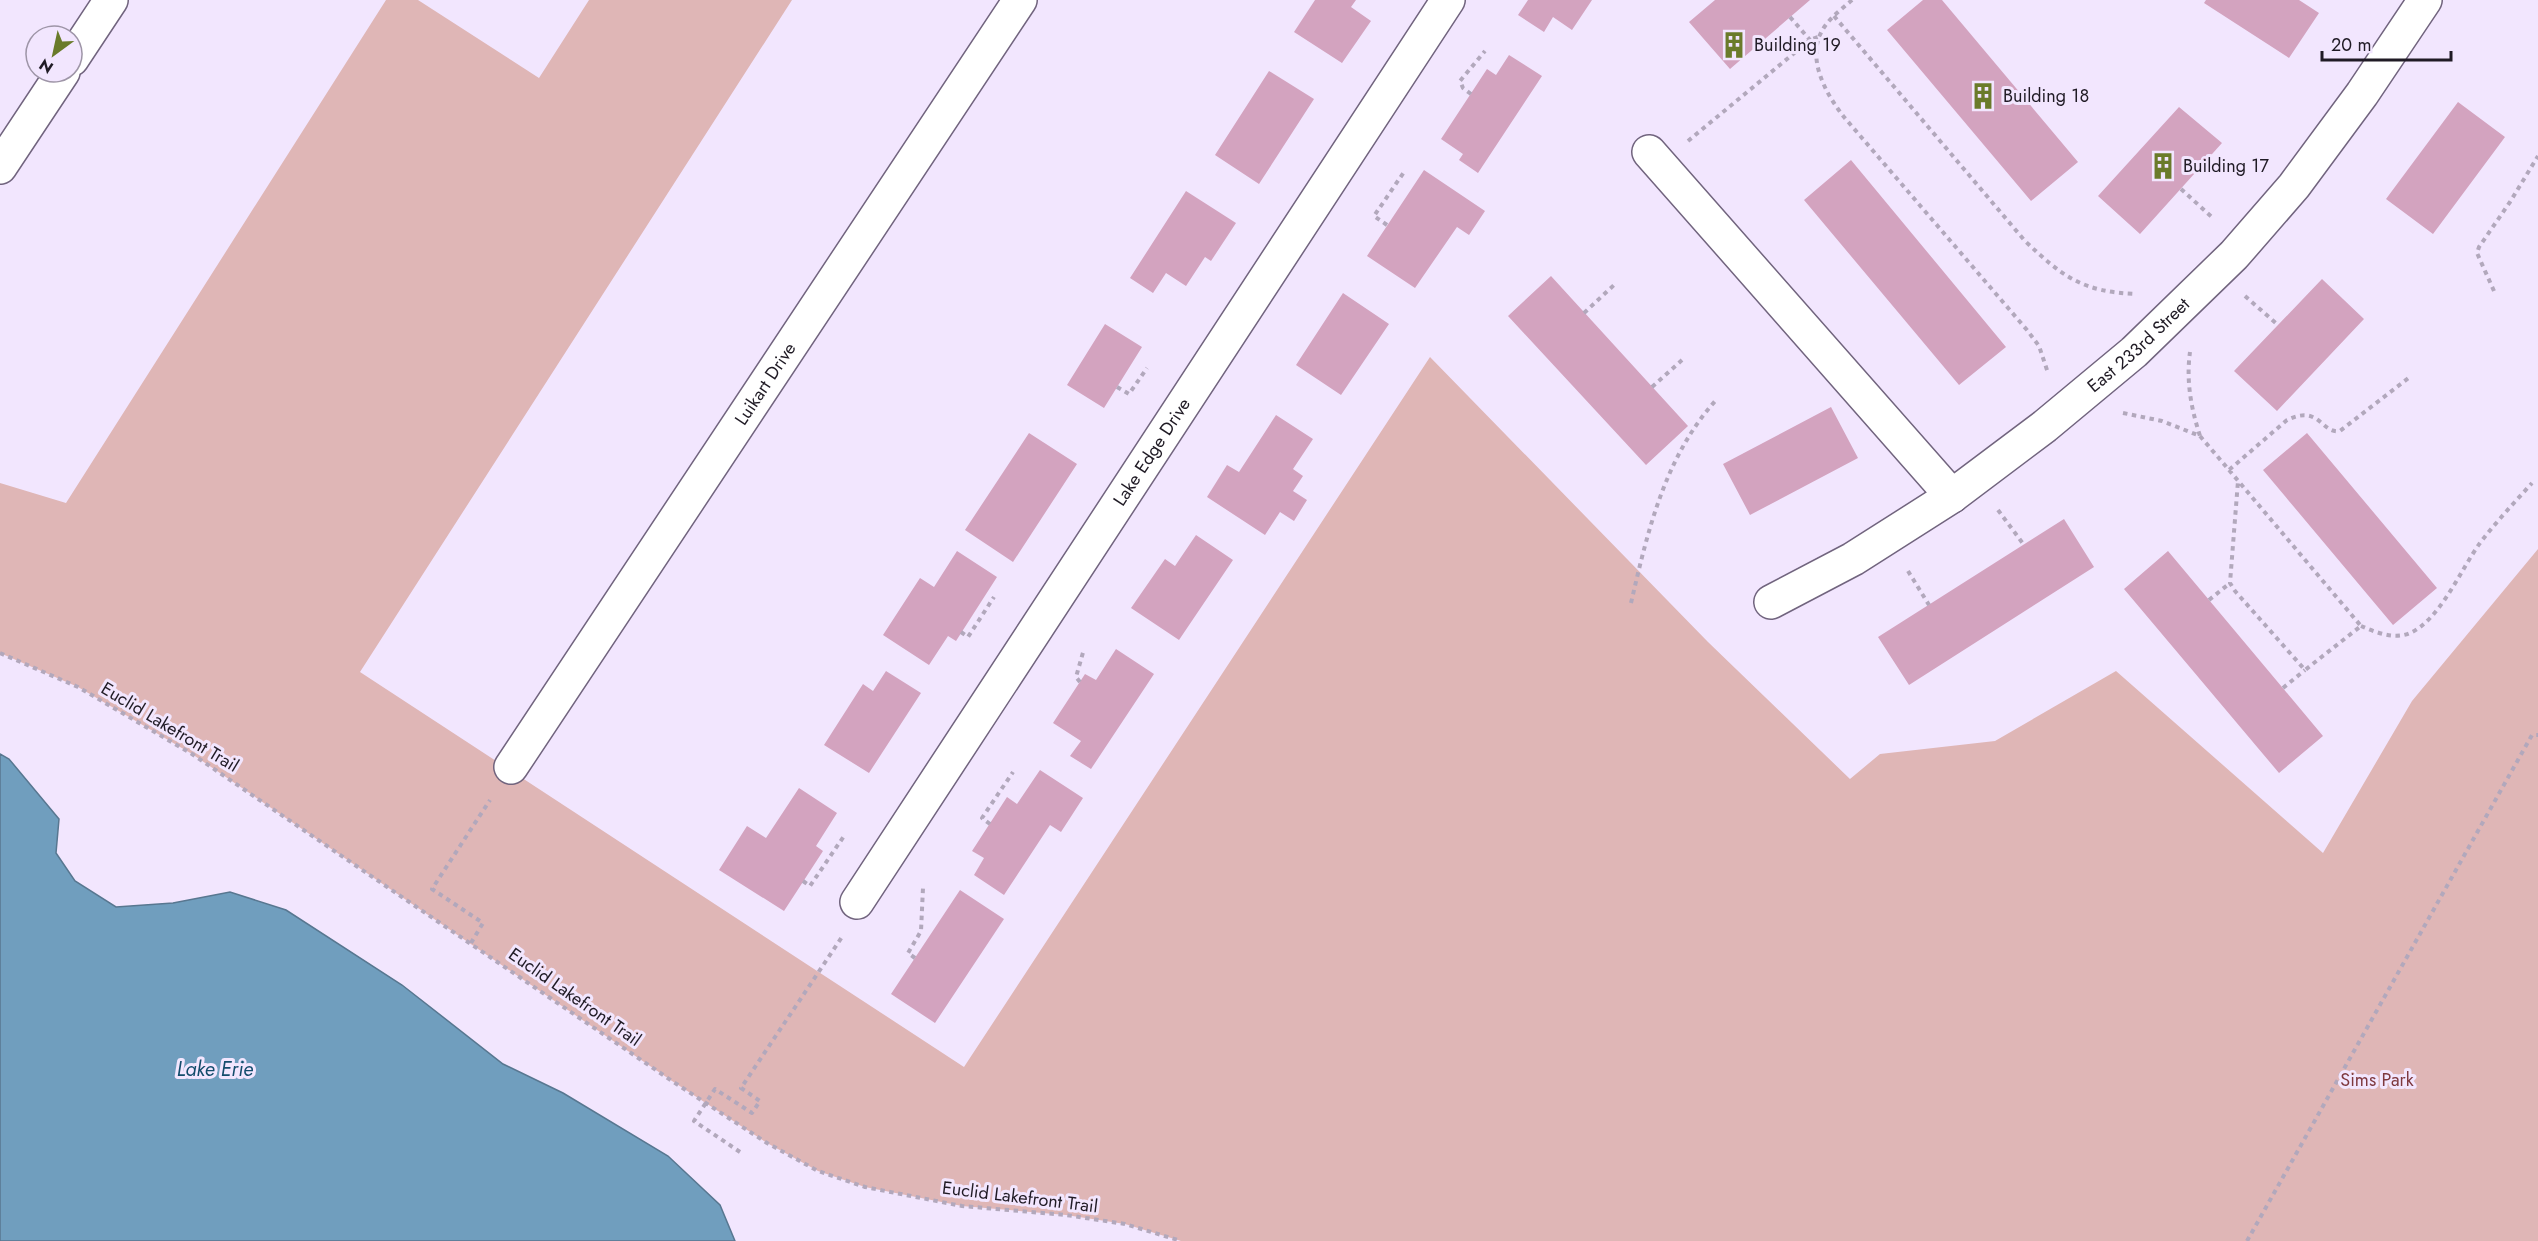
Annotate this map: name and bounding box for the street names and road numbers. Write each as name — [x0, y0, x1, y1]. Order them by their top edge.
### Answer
street label: East 233rd Street — [2082, 291, 2196, 399]
street label: Luikart Drive — [728, 337, 802, 430]
street label: Lake Edge Drive — [1107, 393, 1197, 511]
street label: Euclid Lakefront Trail — [96, 675, 244, 779]
street label: Euclid Lakefront Trail — [503, 941, 647, 1053]
street label: Euclid Lakefront Trail — [941, 1175, 1099, 1219]

